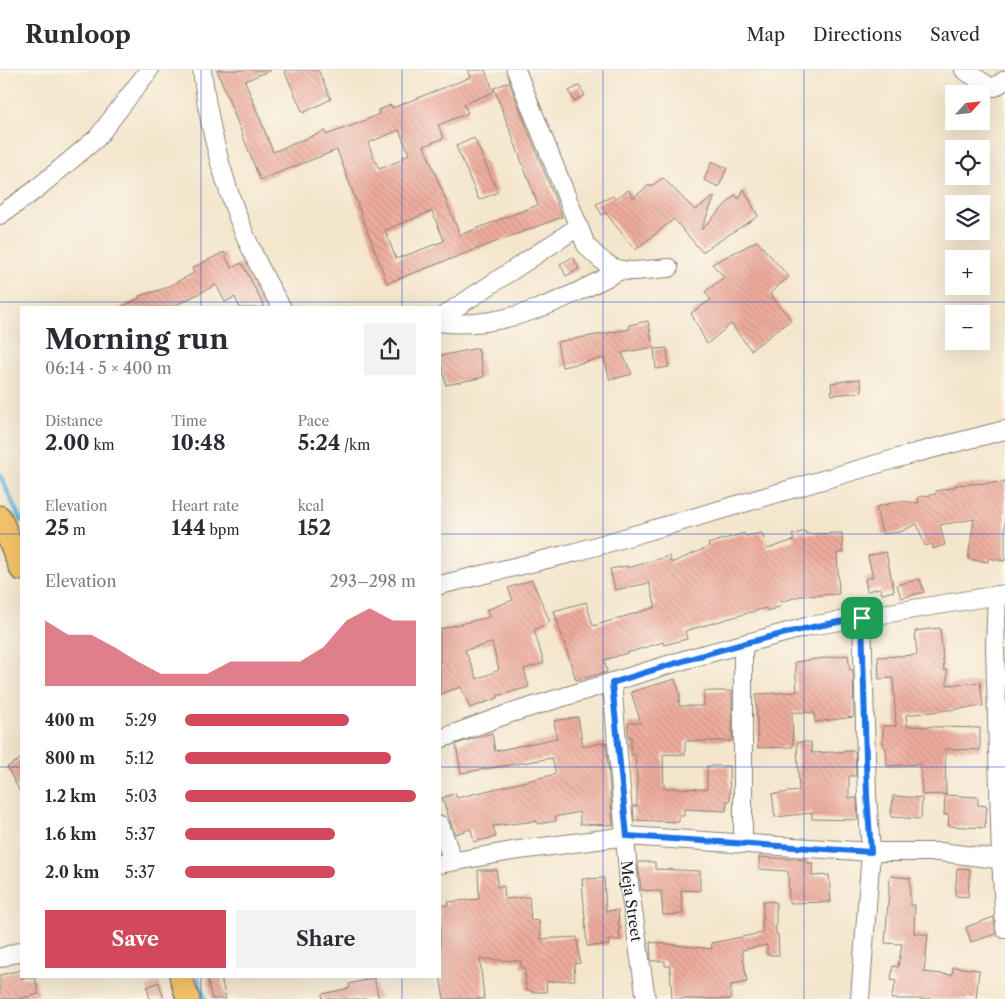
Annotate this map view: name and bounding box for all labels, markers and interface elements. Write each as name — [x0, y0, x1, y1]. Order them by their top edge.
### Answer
text: Runloop — [25, 20, 131, 49]
text: Map — [746, 24, 785, 46]
text: Directions — [813, 24, 902, 46]
text: Saved — [930, 24, 980, 46]
north arrow — [945, 85, 990, 130]
map controls — [945, 85, 990, 350]
button: locate — [945, 140, 990, 185]
button: layers — [945, 195, 990, 240]
button: + — [945, 250, 990, 295]
button: − — [945, 305, 990, 350]
text: Morning run — [45, 322, 229, 356]
button: share — [364, 323, 416, 375]
text: 06:14 · 5 × 400 m — [45, 358, 172, 378]
text: Distance — [45, 412, 103, 430]
text: Time — [171, 412, 207, 430]
text: Pace — [298, 412, 329, 430]
text: 2.00 — [45, 430, 90, 455]
text: 10:48 — [171, 430, 226, 455]
text: 5:24 — [298, 430, 340, 455]
text: km — [90, 436, 115, 454]
text: /km — [340, 436, 370, 454]
text: Elevation — [45, 497, 108, 515]
text: Heart rate — [171, 497, 239, 515]
text: kcal — [298, 497, 324, 515]
text: 25 — [45, 515, 69, 540]
text: 144 — [171, 515, 206, 540]
text: 152 — [298, 515, 331, 540]
text: m — [69, 521, 86, 539]
text: bpm — [206, 521, 240, 539]
text: Elevation — [45, 571, 116, 591]
text: 293–298 m — [330, 571, 416, 591]
pin — [841, 597, 883, 639]
icon: arrive — [848, 604, 876, 632]
text: 400 m — [45, 710, 95, 730]
text: 5:29 — [125, 710, 157, 730]
text: 800 m — [45, 748, 95, 768]
text: 5:12 — [125, 748, 154, 768]
text: 1.2 km — [45, 786, 97, 806]
text: 5:03 — [125, 786, 157, 806]
text: 1.6 km — [45, 824, 97, 844]
text: 5:37 — [125, 824, 155, 844]
street label: Meja Street — [618, 860, 647, 944]
text: 2.0 km — [45, 862, 99, 882]
text: 5:37 — [125, 862, 155, 882]
button: Save — [45, 910, 226, 968]
button: Share — [236, 910, 416, 968]

